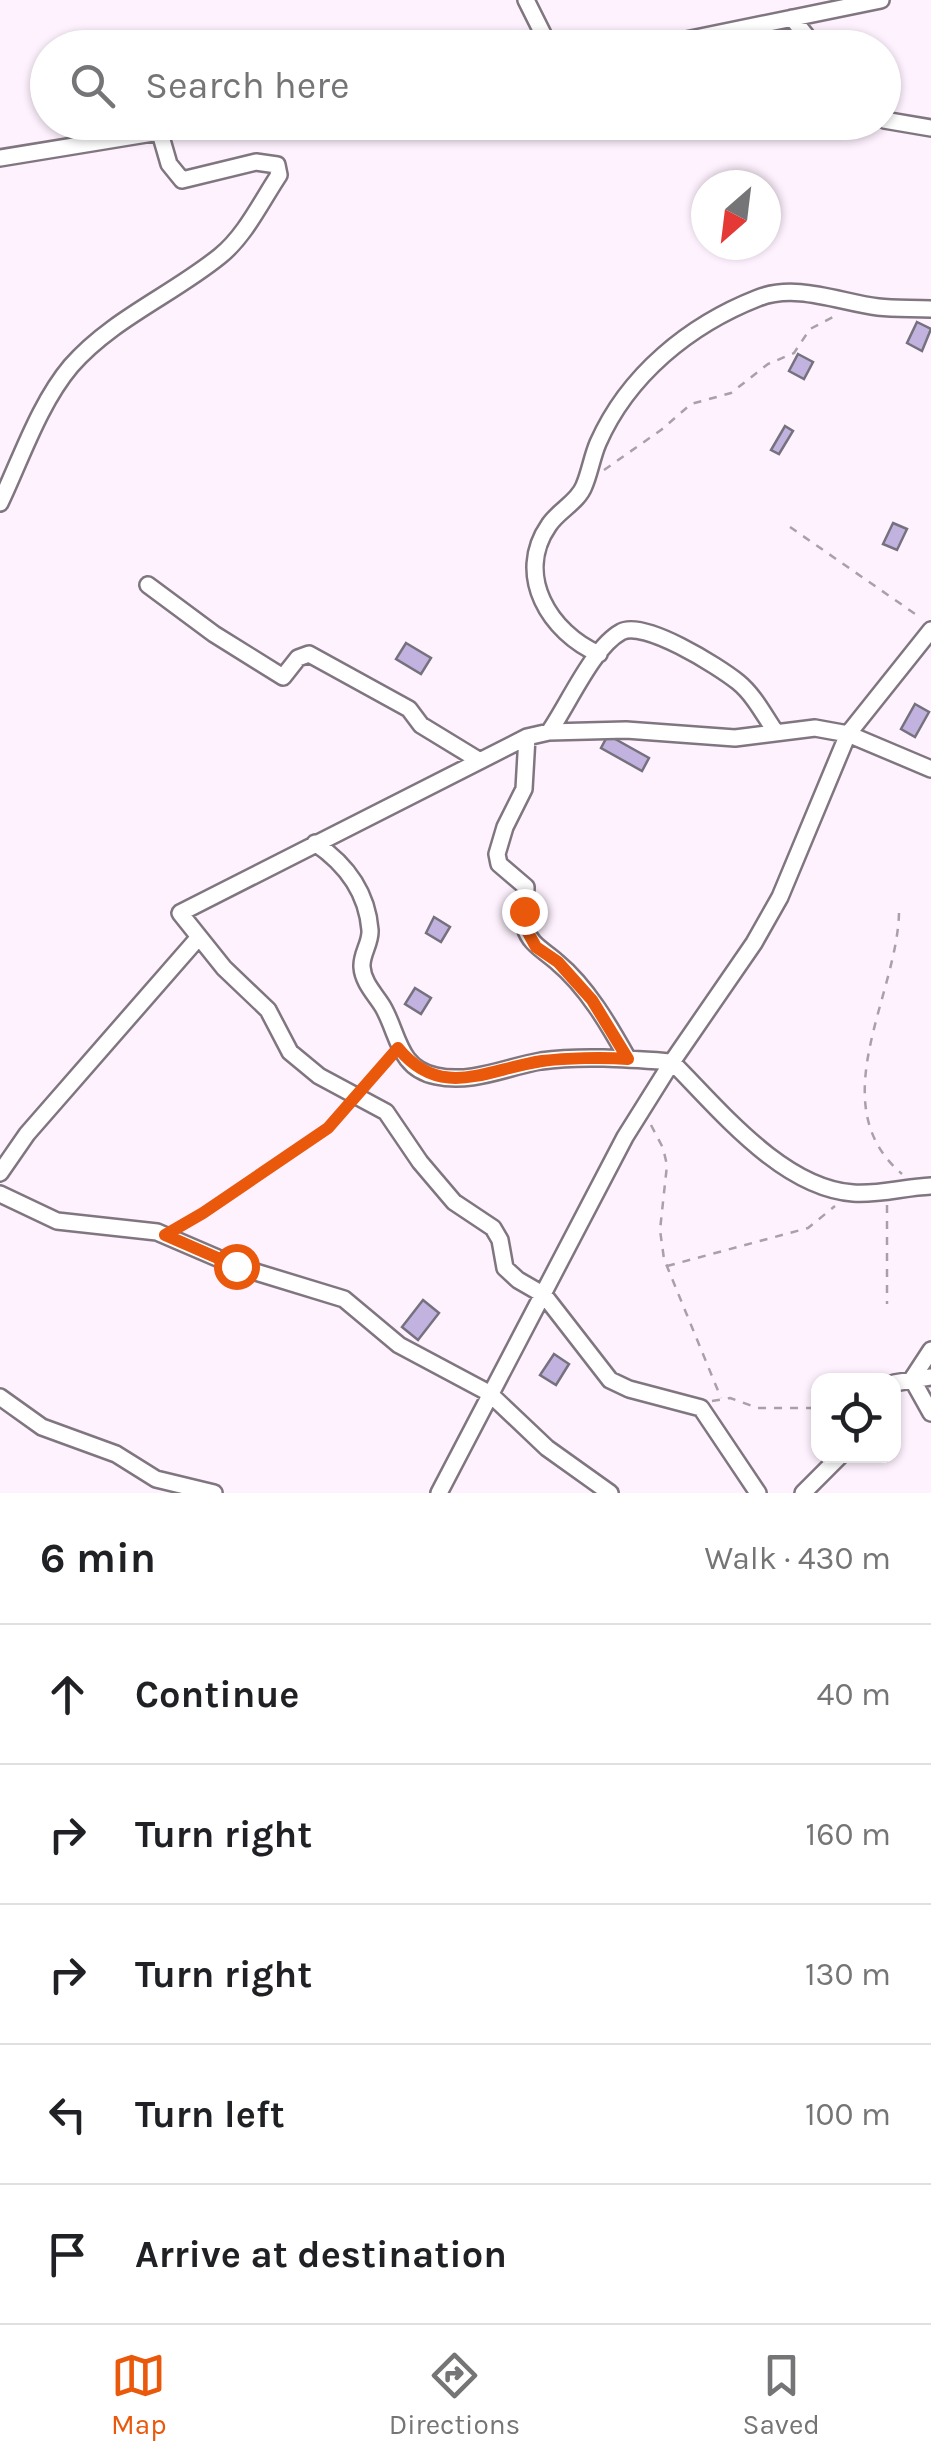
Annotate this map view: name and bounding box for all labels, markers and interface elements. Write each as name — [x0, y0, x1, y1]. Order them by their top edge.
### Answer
search box — [30, 30, 901, 140]
icon: search — [65, 58, 120, 113]
text: Search here — [145, 63, 349, 108]
north arrow — [691, 170, 781, 260]
route end — [502, 889, 548, 935]
route start — [214, 1244, 260, 1290]
map controls — [811, 1373, 901, 1463]
button: locate — [811, 1373, 901, 1463]
text: 6 min — [40, 1533, 156, 1583]
text: Walk · 430 m — [705, 1540, 891, 1577]
icon: ahead — [40, 1667, 95, 1722]
text: Continue — [135, 1672, 299, 1717]
text: 40 m — [817, 1676, 891, 1713]
icon: right — [40, 1807, 95, 1862]
text: Turn right — [135, 1812, 312, 1857]
text: 160 m — [806, 1816, 891, 1853]
icon: right — [40, 1947, 95, 2002]
text: Turn right — [135, 1952, 312, 1997]
text: 130 m — [805, 1956, 891, 1993]
icon: left — [40, 2087, 95, 2142]
text: Turn left — [135, 2092, 285, 2137]
text: 100 m — [805, 2096, 891, 2133]
icon: arrive — [40, 2227, 95, 2282]
text: Arrive at destination — [135, 2232, 507, 2277]
tab: Map — [111, 2348, 167, 2441]
tab: Directions — [389, 2348, 520, 2441]
tab: Saved — [742, 2348, 820, 2441]

